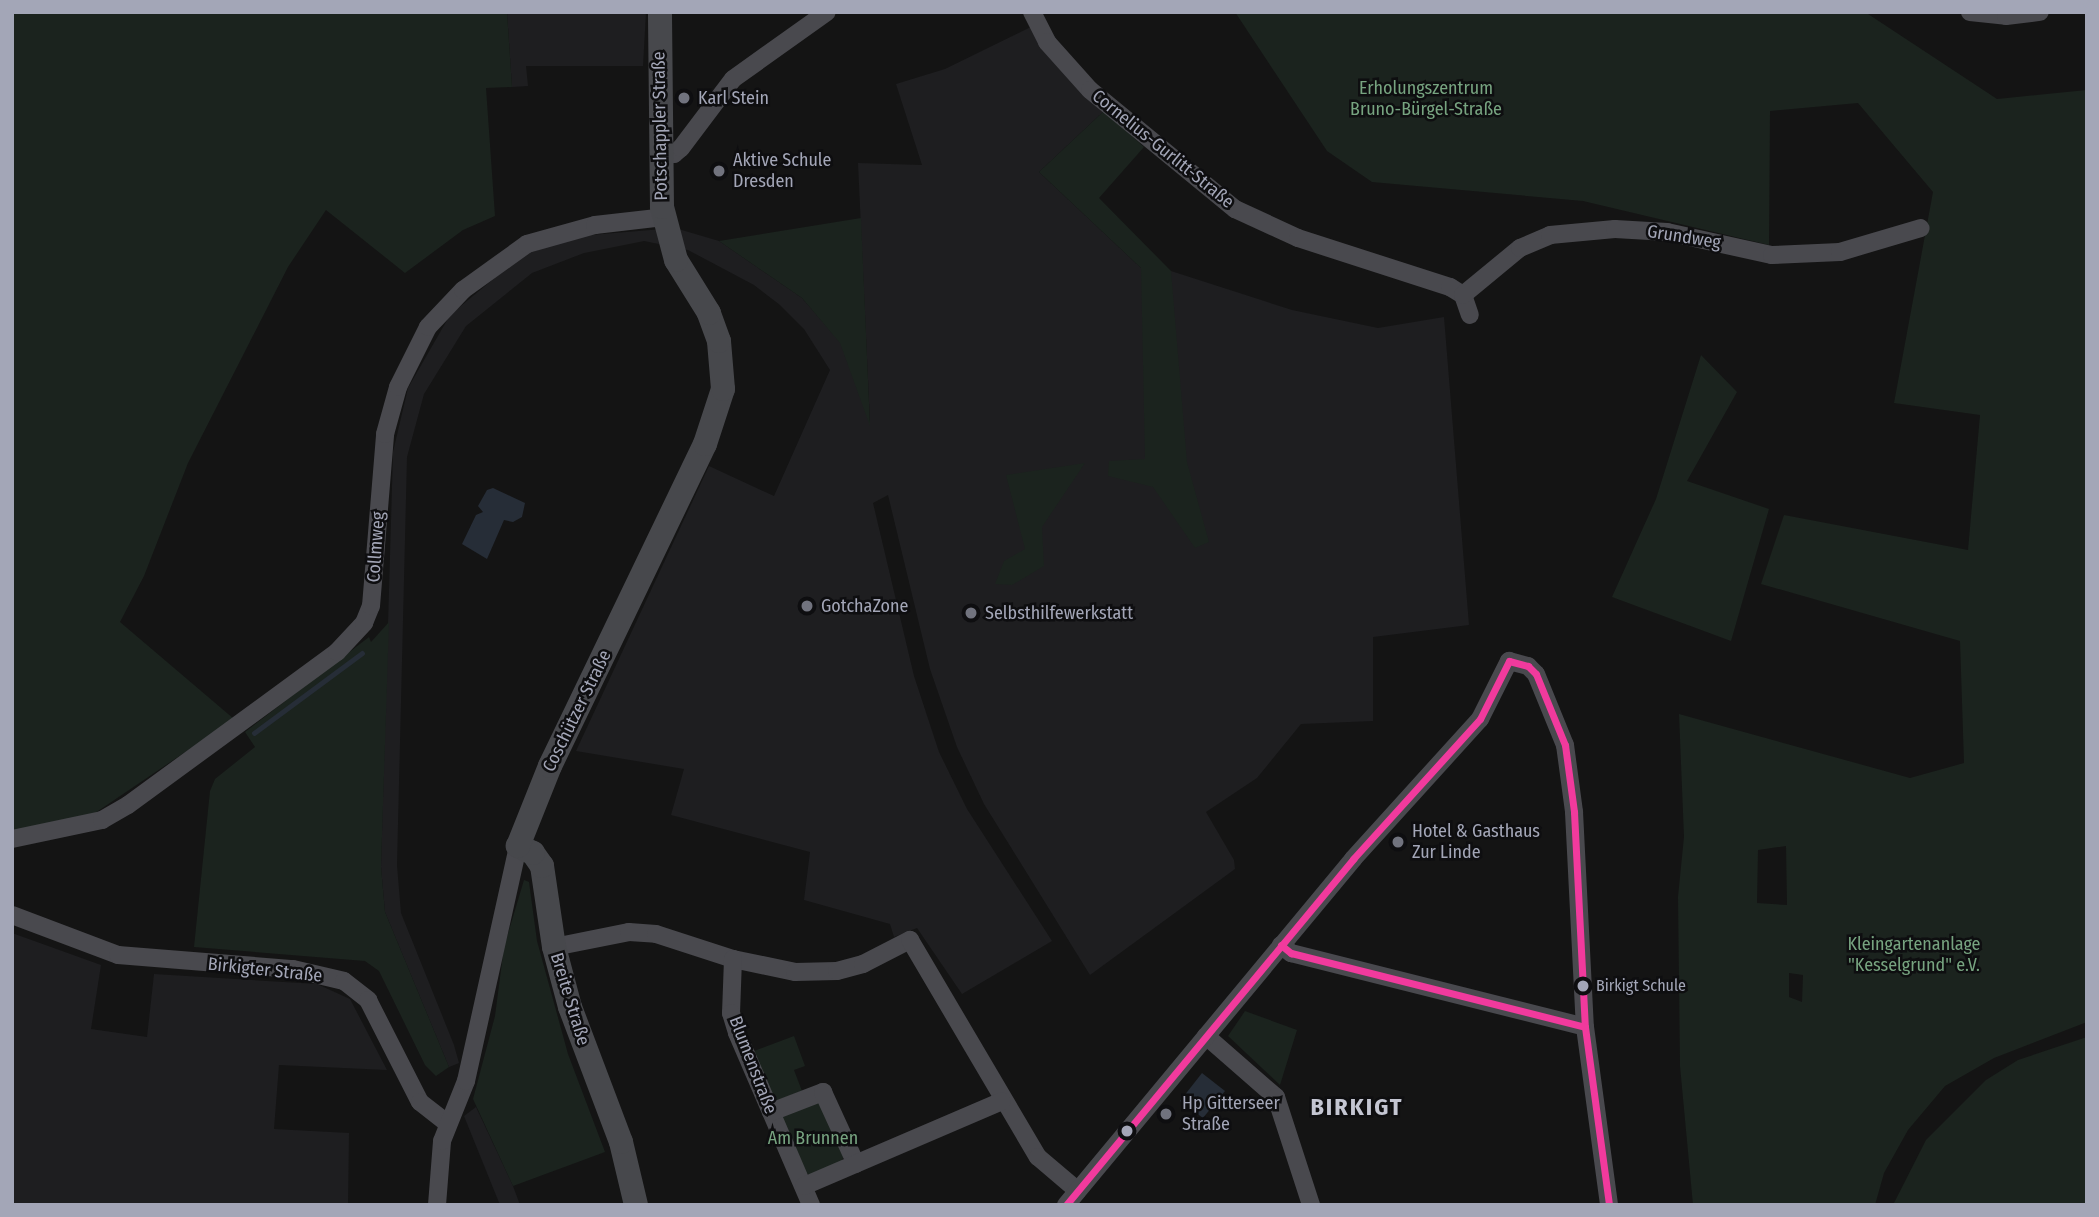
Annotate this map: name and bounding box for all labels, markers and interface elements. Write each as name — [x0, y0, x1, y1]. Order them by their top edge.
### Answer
street label: Potschappler Straße — [648, 51, 672, 201]
park label: Erholungszentrum Bruno-Bürgel-Straße — [1350, 78, 1502, 120]
street label: Cornelius-Gurlitt-Straße — [1088, 85, 1238, 213]
place label: Karl Stein — [698, 87, 769, 109]
marker: Karl Stein — [676, 90, 692, 106]
place label: Aktive Schule Dresden — [733, 150, 831, 192]
marker: Aktive Schule Dresden — [711, 163, 727, 179]
street label: Grundweg — [1646, 221, 1722, 253]
street label: Collmweg — [363, 511, 389, 583]
place label: GotchaZone — [821, 595, 908, 617]
marker: GotchaZone — [799, 598, 815, 614]
place label: Selbsthilfewerkstatt — [985, 602, 1133, 624]
marker: Selbsthilfewerkstatt — [963, 605, 979, 621]
street label: Coschützer Straße — [538, 647, 616, 775]
place label: Hotel & Gasthaus Zur Linde — [1412, 821, 1540, 864]
marker: Hotel & Gasthaus Zur Linde — [1390, 834, 1406, 850]
park label: Kleingartenanlage "Kesselgrund" e.V. — [1848, 934, 1980, 976]
street label: Breite Straße — [546, 950, 594, 1048]
street label: Birkigter Straße — [207, 953, 323, 987]
place label: Birkigt Schule — [1596, 976, 1686, 996]
marker: Birkigt Schule — [1576, 979, 1590, 993]
street label: Blumenstraße — [724, 1013, 782, 1117]
place label: Hp Gitterseer Straße — [1182, 1093, 1280, 1136]
district label: BIRKIGT — [1311, 1094, 1403, 1122]
marker: Hp Gitterseer Straße — [1156, 1104, 1176, 1124]
unlabelled marker — [1120, 1124, 1134, 1138]
park label: Am Brunnen — [768, 1127, 858, 1149]

